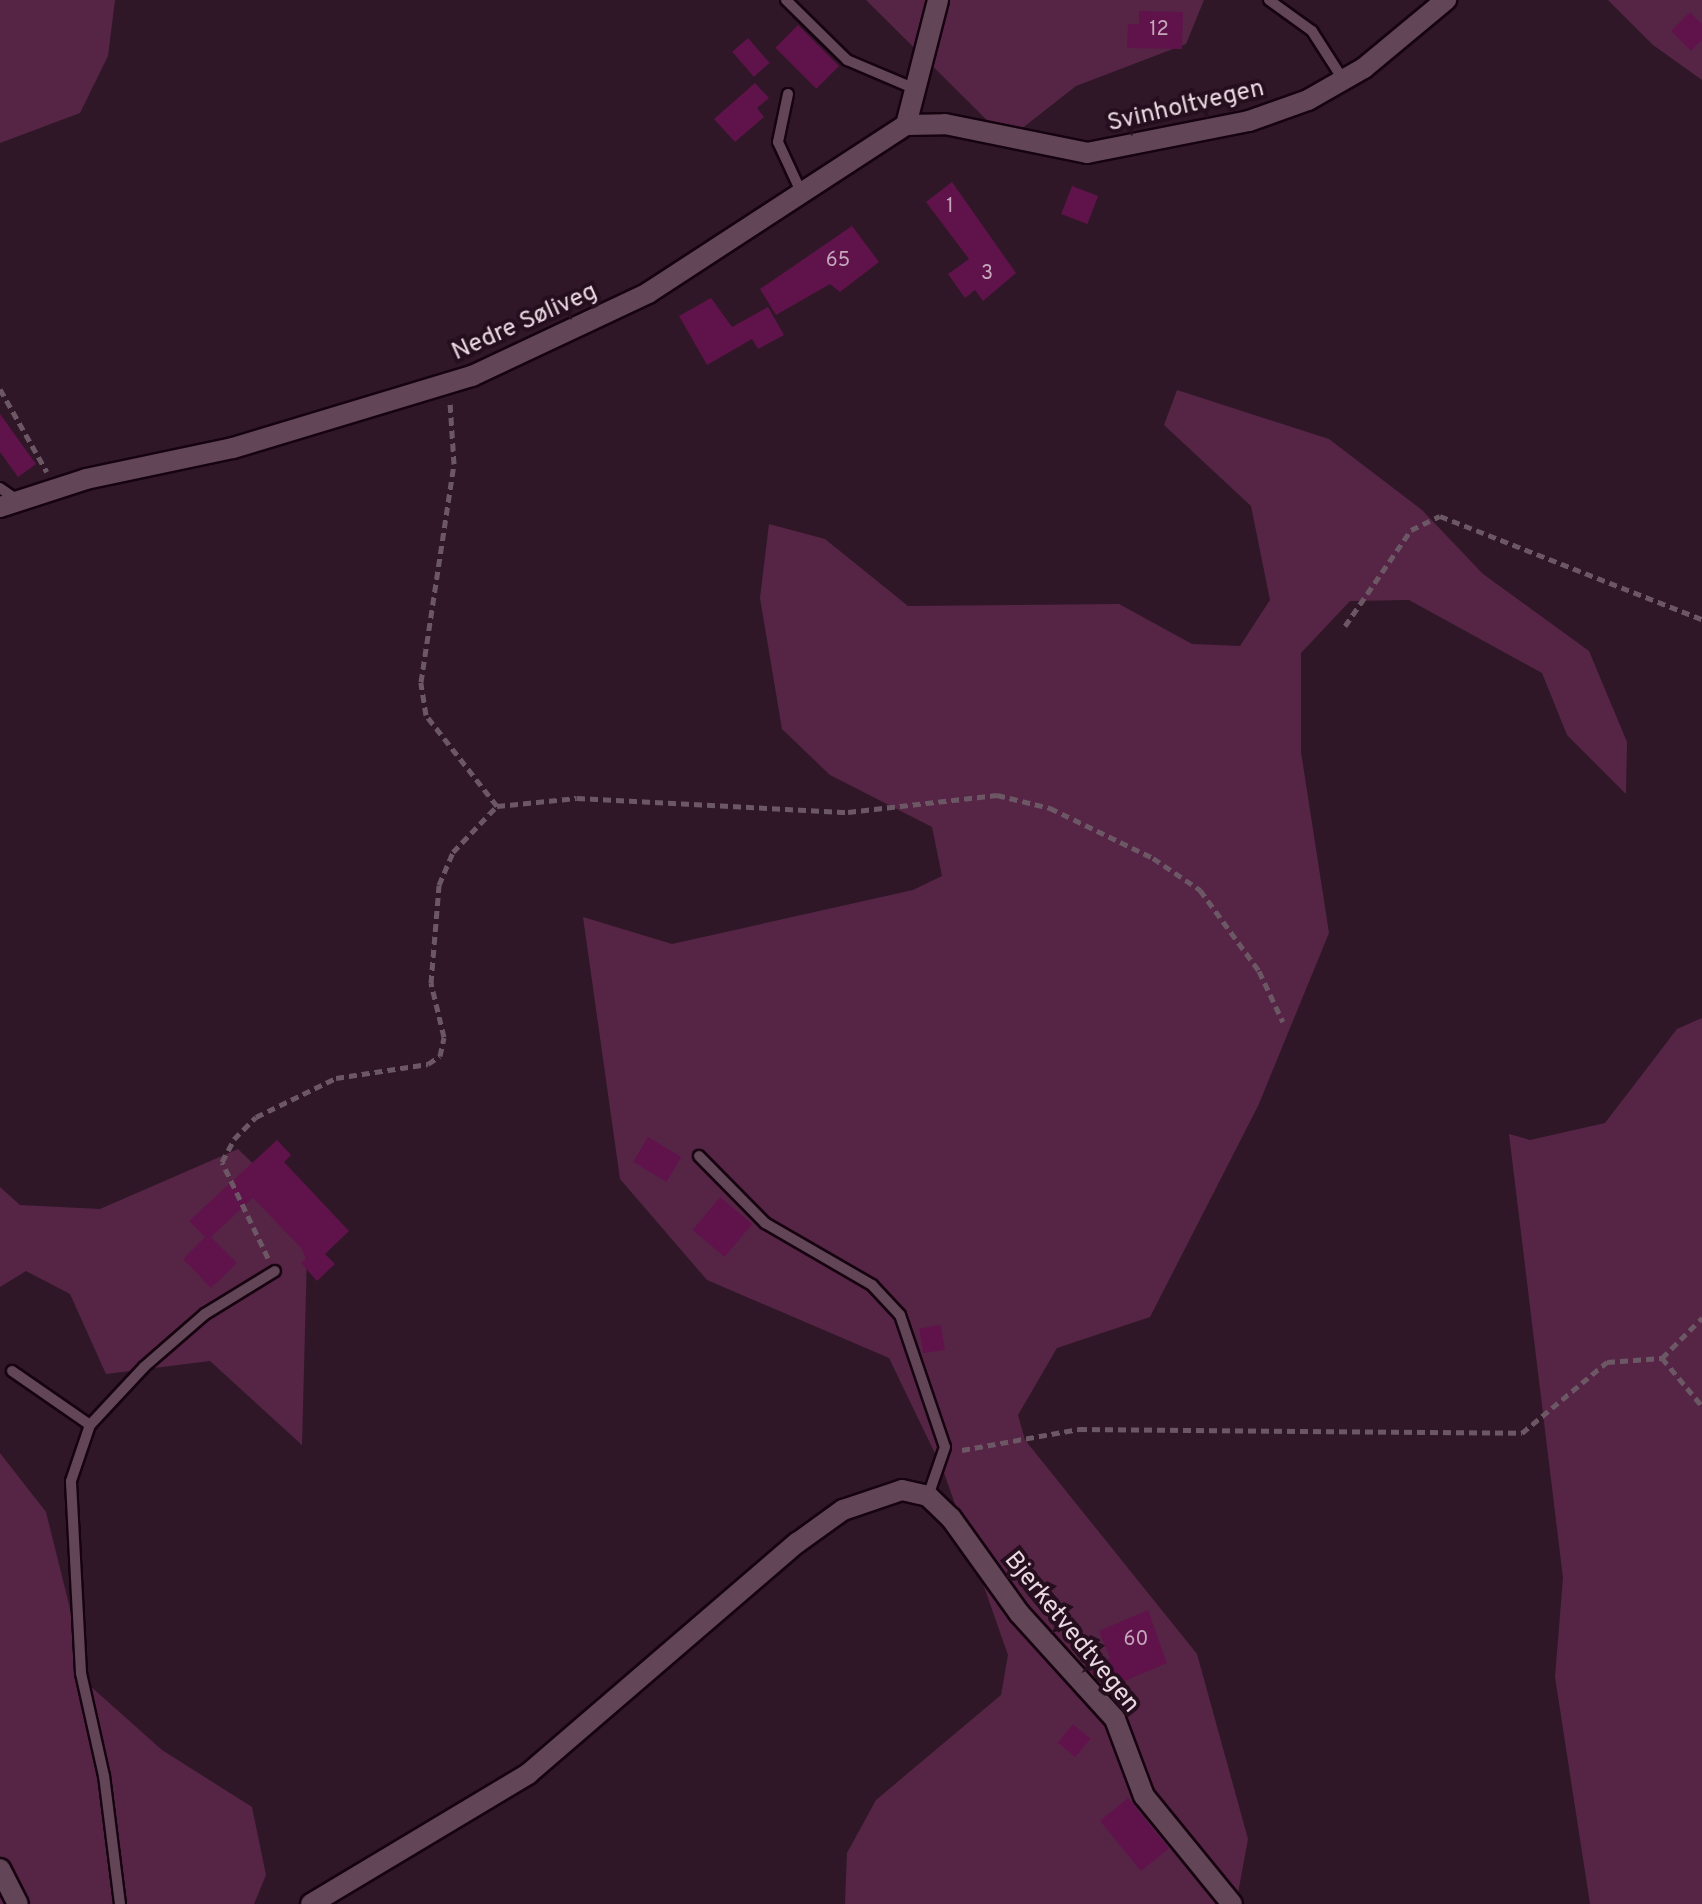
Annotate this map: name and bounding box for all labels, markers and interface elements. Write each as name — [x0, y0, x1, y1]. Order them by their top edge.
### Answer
house number: 12 — [1149, 18, 1169, 42]
street label: Svinholtvegen — [1105, 74, 1267, 140]
house number: 1 — [946, 195, 954, 219]
house number: 65 — [826, 249, 850, 273]
house number: 3 — [981, 262, 993, 286]
street label: Nedre Søliveg — [448, 278, 602, 368]
street label: Bjerketvedtvegen — [997, 1546, 1145, 1720]
house number: 60 — [1124, 1628, 1148, 1652]

